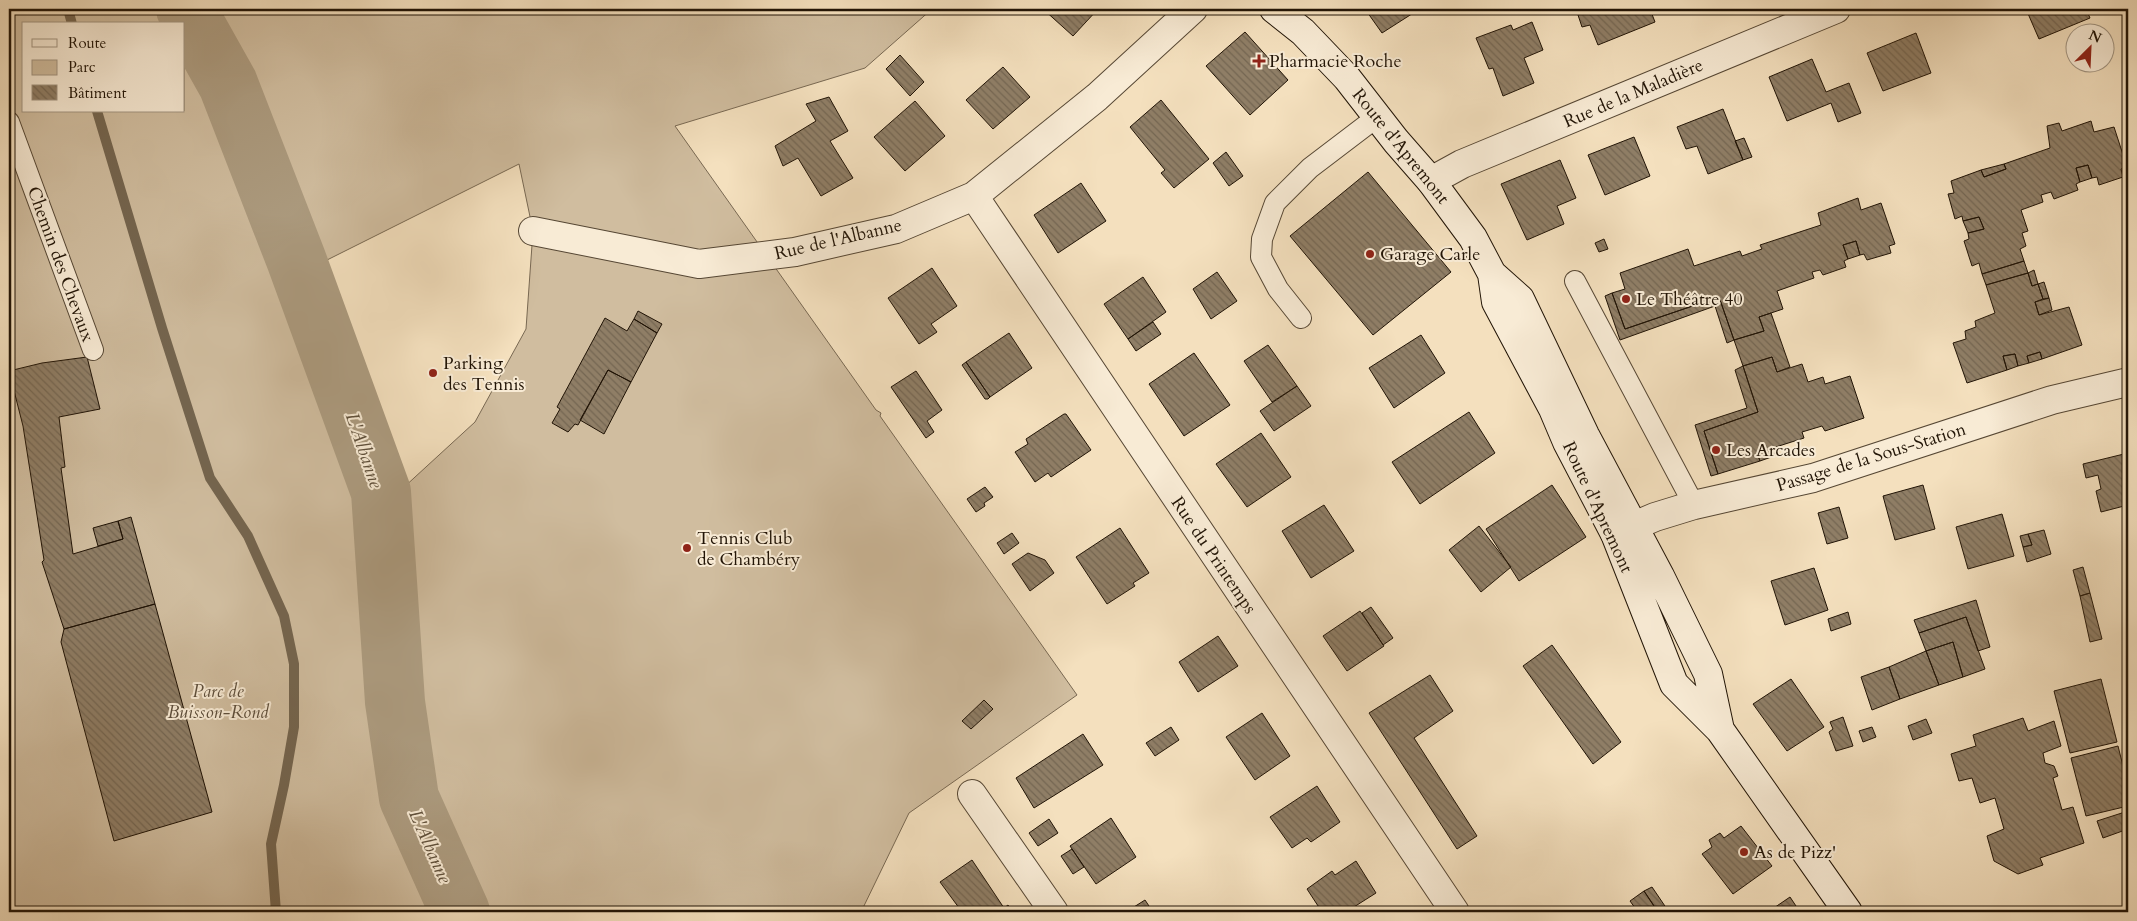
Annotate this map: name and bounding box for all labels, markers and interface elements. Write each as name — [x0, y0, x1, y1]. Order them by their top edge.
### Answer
legend — [22, 22, 185, 112]
north arrow — [2064, 22, 2114, 72]
text: N — [2086, 25, 2105, 48]
text: Route — [68, 33, 106, 53]
place label: Pharmacie Roche — [1269, 49, 1402, 74]
street label: Rue de la Maladière — [1559, 53, 1707, 134]
marker: Pharmacie Roche — [1253, 55, 1265, 67]
text: Parc — [68, 57, 96, 77]
text: Bâtiment — [68, 83, 127, 103]
street label: Route d'Apremont — [1346, 83, 1455, 210]
street label: Chemin des Chevaux — [21, 183, 100, 345]
street label: Rue de l'Albanne — [772, 213, 904, 266]
place label: Garage Carle — [1380, 242, 1480, 267]
marker: Garage Carle — [1364, 248, 1376, 260]
place label: Le Théâtre 40 — [1636, 287, 1743, 312]
marker: Le Théâtre 40 — [1620, 293, 1632, 305]
place label: Parking des Tennis — [443, 351, 525, 397]
marker: Parking des Tennis — [427, 367, 439, 379]
water label: L'Albanne — [339, 409, 389, 492]
street label: Passage de la Sous-Station — [1773, 417, 1970, 498]
street label: Route d'Apremont — [1556, 437, 1639, 577]
place label: Les Arcades — [1726, 438, 1815, 463]
marker: Les Arcades — [1710, 444, 1722, 456]
street label: Rue du Printemps — [1165, 492, 1262, 619]
place label: Tennis Club de Chambéry — [697, 526, 801, 572]
marker: Tennis Club de Chambéry — [681, 542, 693, 554]
park label: Parc de Buisson-Rond — [167, 679, 270, 725]
water label: L'Albanne — [402, 805, 458, 888]
place label: As de Pizz' — [1754, 840, 1836, 865]
marker: As de Pizz' — [1738, 846, 1750, 858]

